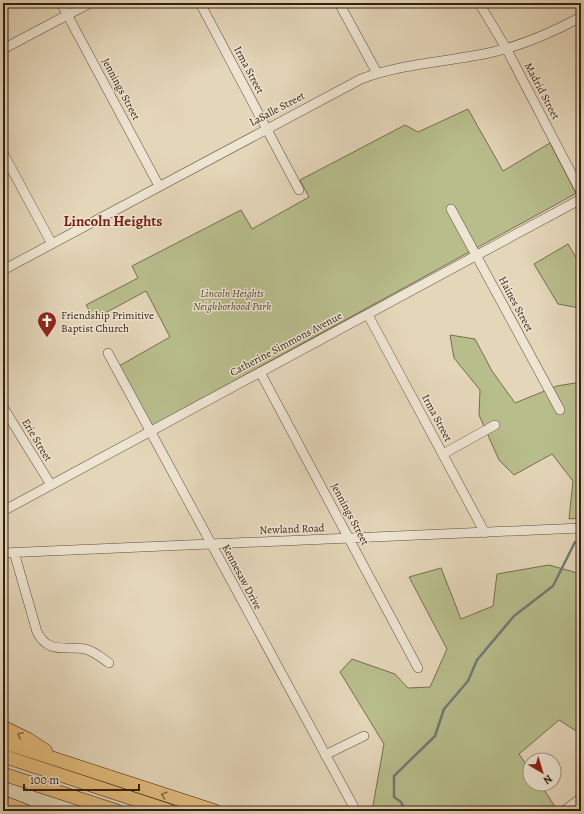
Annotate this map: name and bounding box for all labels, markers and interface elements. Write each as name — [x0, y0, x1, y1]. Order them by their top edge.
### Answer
street label: Irma Street — [230, 44, 268, 97]
street label: Jennings Street — [98, 55, 144, 123]
street label: Madrid Street — [521, 60, 564, 123]
street label: LaSalle Street — [247, 88, 308, 130]
district label: Lincoln Heights — [64, 211, 162, 231]
street label: Haines Street — [495, 274, 537, 335]
park label: Lincoln Heights Neighborhood Park — [193, 286, 271, 314]
place label: Friendship Primitive Baptist Church — [61, 308, 154, 336]
street label: Catherine Simmons Avenue — [227, 308, 345, 380]
church icon: Friendship Primitive Baptist Church — [36, 310, 58, 338]
street label: Irma Street — [418, 392, 456, 445]
street label: Erie Street — [18, 416, 56, 465]
street label: Jennings Street — [327, 480, 373, 548]
street label: Newland Road — [259, 520, 325, 538]
street label: Kennesaw Drive — [218, 541, 266, 613]
one-way arrow — [17, 732, 24, 740]
north arrow — [522, 752, 562, 792]
scale bar — [24, 766, 139, 792]
text: N — [540, 771, 556, 788]
text: 100 m — [30, 772, 59, 788]
one-way arrow — [161, 791, 168, 799]

